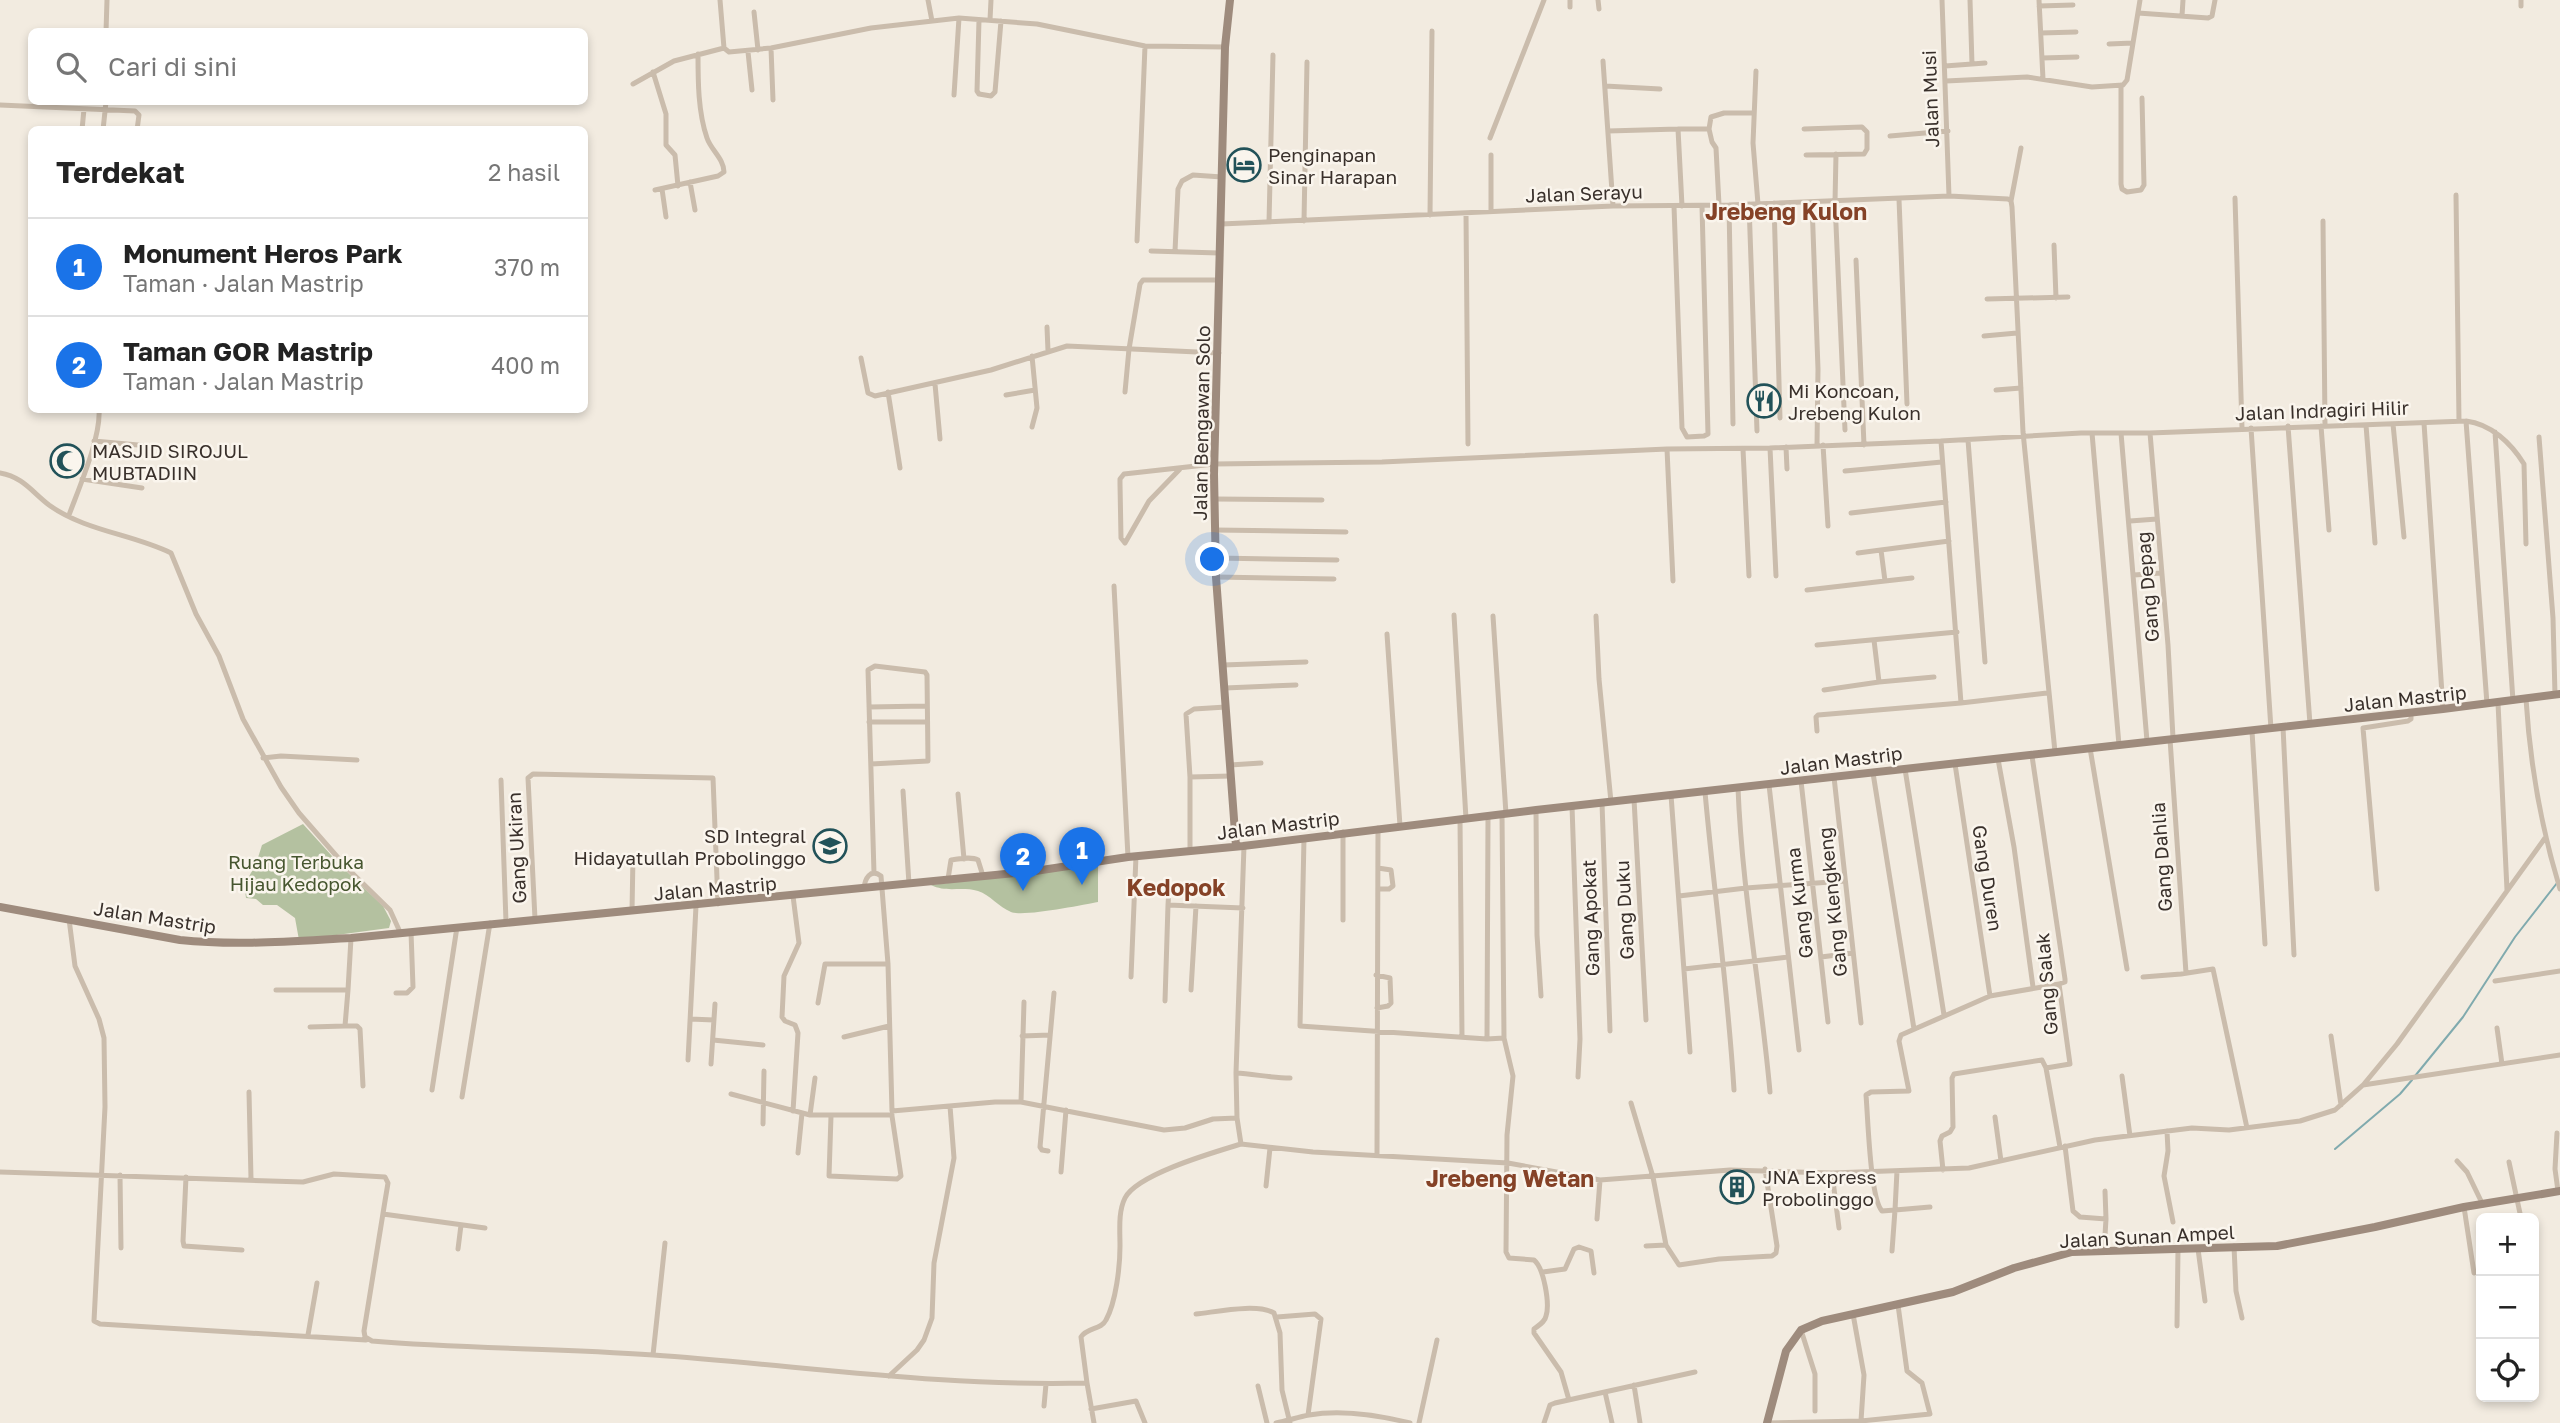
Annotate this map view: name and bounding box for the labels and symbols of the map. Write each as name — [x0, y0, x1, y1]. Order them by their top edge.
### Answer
street label: Jalan Musi — [1917, 50, 1943, 148]
place label: Penginapan Sinar Harapan — [1268, 143, 1397, 188]
hotel icon: Penginapan Sinar Harapan — [1225, 146, 1263, 184]
street label: Jalan Serayu — [1525, 179, 1643, 207]
district label: Jrebeng Kulon — [1705, 197, 1867, 225]
street label: Jalan Bengawan Solo — [1188, 325, 1214, 521]
place label: Mi Koncoan, Jrebeng Kulon — [1788, 379, 1921, 424]
restaurant icon: Mi Koncoan, Jrebeng Kulon — [1745, 382, 1783, 420]
street label: Jalan Indragiri Hilir — [2235, 395, 2410, 425]
place label: MASJID SIROJUL MUBTADIIN — [92, 439, 248, 484]
mosque icon: MASJID SIROJUL MUBTADIIN — [48, 442, 86, 480]
street label: Gang Depag — [2131, 531, 2163, 643]
your location — [1195, 542, 1229, 576]
street label: Jalan Mastrip — [2342, 680, 2468, 716]
street label: Jalan Mastrip — [1778, 741, 1904, 779]
street label: Gang Ukiran — [502, 792, 530, 904]
street label: Gang Dahlia — [2146, 801, 2176, 913]
street label: Jalan Mastrip — [1215, 806, 1341, 844]
street label: Gang Duren — [1968, 823, 2008, 933]
place label: SD Integral Hidayatullah Probolinggo — [574, 824, 806, 869]
street label: Gang Klengkeng — [1813, 826, 1851, 978]
school or university icon: SD Integral Hidayatullah Probolinggo — [811, 827, 849, 865]
pin: 1 — [1059, 827, 1105, 885]
pin: 2 — [1000, 833, 1046, 891]
street label: Gang Kurma — [1781, 846, 1817, 960]
park label: Ruang Terbuka Hijau Kedopok — [228, 850, 364, 895]
street label: Gang Apokat — [1576, 859, 1604, 977]
street label: Gang Duku — [1610, 860, 1638, 960]
street label: Jalan Mastrip — [652, 871, 778, 905]
district label: Kedopok — [1126, 873, 1226, 901]
street label: Jalan Mastrip — [92, 896, 218, 938]
street label: Gang Salak — [2030, 932, 2062, 1036]
district label: Jrebeng Wetan — [1426, 1164, 1594, 1192]
place label: JNA Express Probolinggo — [1762, 1165, 1877, 1210]
building icon: JNA Express Probolinggo — [1718, 1168, 1756, 1206]
street label: Jalan Sunan Ampel — [2059, 1220, 2235, 1252]

